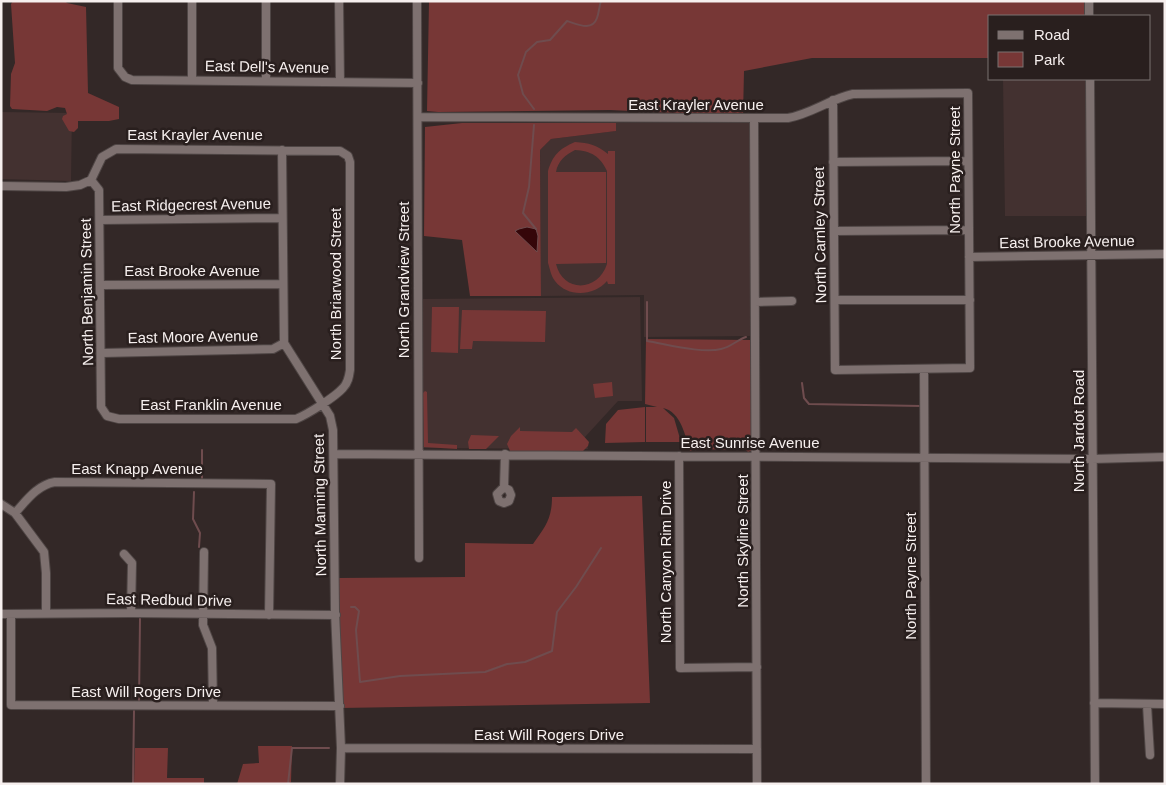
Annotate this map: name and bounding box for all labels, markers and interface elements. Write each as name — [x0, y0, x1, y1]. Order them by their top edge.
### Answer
legend — [988, 15, 1151, 80]
text: Road — [1034, 26, 1070, 43]
text: Park — [1034, 51, 1065, 68]
street label: East Dell's Avenue — [205, 57, 329, 76]
street label: East Krayler Avenue — [628, 96, 764, 113]
street label: North Payne Street — [946, 105, 963, 234]
street label: East Krayler Avenue — [127, 126, 263, 143]
street label: North Carnley Street — [810, 166, 829, 304]
street label: East Ridgecrest Avenue — [111, 195, 271, 214]
street label: North Grandview Street — [395, 201, 412, 358]
street label: North Briarwood Street — [327, 207, 344, 360]
street label: North Benjamin Street — [77, 217, 96, 366]
street label: East Brooke Avenue — [999, 232, 1135, 251]
street label: East Brooke Avenue — [124, 262, 260, 279]
street label: East Moore Avenue — [128, 327, 258, 346]
street label: North Jardot Road — [1070, 370, 1087, 492]
street label: East Franklin Avenue — [140, 396, 282, 413]
street label: North Manning Street — [310, 433, 329, 576]
street label: East Sunrise Avenue — [681, 434, 819, 451]
street label: East Knapp Avenue — [71, 460, 203, 477]
street label: North Skyline Street — [734, 473, 751, 608]
street label: North Canyon Rim Drive — [657, 481, 674, 643]
street label: North Payne Street — [902, 511, 919, 640]
street label: East Redbud Drive — [106, 590, 232, 609]
street label: East Will Rogers Drive — [71, 683, 221, 700]
street label: East Will Rogers Drive — [474, 726, 624, 743]

